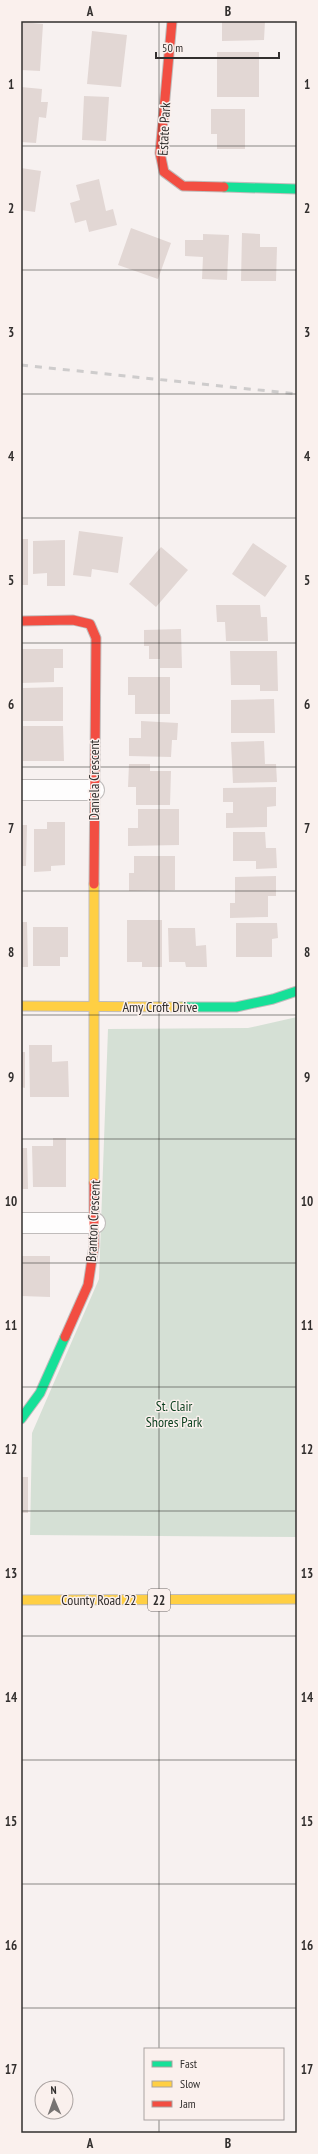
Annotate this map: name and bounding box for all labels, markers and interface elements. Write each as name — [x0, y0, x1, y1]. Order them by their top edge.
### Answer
text: A — [86, 3, 94, 20]
text: B — [225, 3, 231, 20]
scale bar — [156, 34, 279, 60]
text: 50 m — [162, 40, 183, 55]
text: 1 — [8, 76, 14, 93]
text: 1 — [304, 76, 310, 93]
street label: Estate Park — [154, 101, 174, 156]
text: 2 — [8, 200, 14, 217]
text: 2 — [304, 200, 310, 217]
text: 3 — [8, 324, 14, 341]
text: 3 — [304, 324, 310, 341]
text: 4 — [8, 448, 15, 465]
text: 4 — [304, 448, 311, 465]
text: 5 — [8, 572, 14, 589]
text: 5 — [304, 572, 310, 589]
text: 6 — [8, 696, 14, 713]
text: 6 — [304, 696, 310, 713]
street label: Daniela Crescent — [85, 739, 103, 820]
text: 7 — [8, 820, 14, 837]
text: 7 — [304, 820, 310, 837]
text: 8 — [8, 944, 14, 961]
text: 8 — [304, 944, 310, 961]
street label: Amy Croft Drive — [122, 998, 198, 1016]
text: 9 — [8, 1069, 14, 1086]
text: 9 — [304, 1069, 310, 1086]
street label: Branton Crescent — [82, 1179, 104, 1263]
text: 10 — [5, 1193, 17, 1210]
text: 10 — [301, 1193, 313, 1210]
text: 11 — [5, 1317, 17, 1334]
text: 11 — [301, 1317, 313, 1334]
park label: St. Clair Shores Park — [146, 1397, 203, 1431]
text: 12 — [5, 1441, 17, 1458]
text: 12 — [301, 1441, 313, 1458]
text: 13 — [5, 1565, 17, 1582]
text: 13 — [301, 1565, 313, 1582]
road number: 22 — [148, 1589, 170, 1611]
street label: County Road 22 — [61, 1591, 137, 1609]
text: 14 — [5, 1689, 18, 1706]
text: 14 — [301, 1689, 314, 1706]
text: 15 — [5, 1813, 17, 1830]
text: 15 — [301, 1813, 313, 1830]
text: 16 — [5, 1937, 17, 1954]
text: 16 — [301, 1937, 313, 1954]
legend — [144, 2048, 284, 2120]
text: Fast — [180, 2056, 198, 2071]
text: 17 — [5, 2061, 17, 2078]
text: 17 — [301, 2061, 313, 2078]
text: Slow — [180, 2076, 201, 2091]
north arrow — [34, 2080, 74, 2120]
text: N — [50, 2083, 57, 2097]
text: Jam — [179, 2096, 196, 2111]
text: A — [86, 2135, 94, 2152]
text: B — [225, 2135, 231, 2152]

